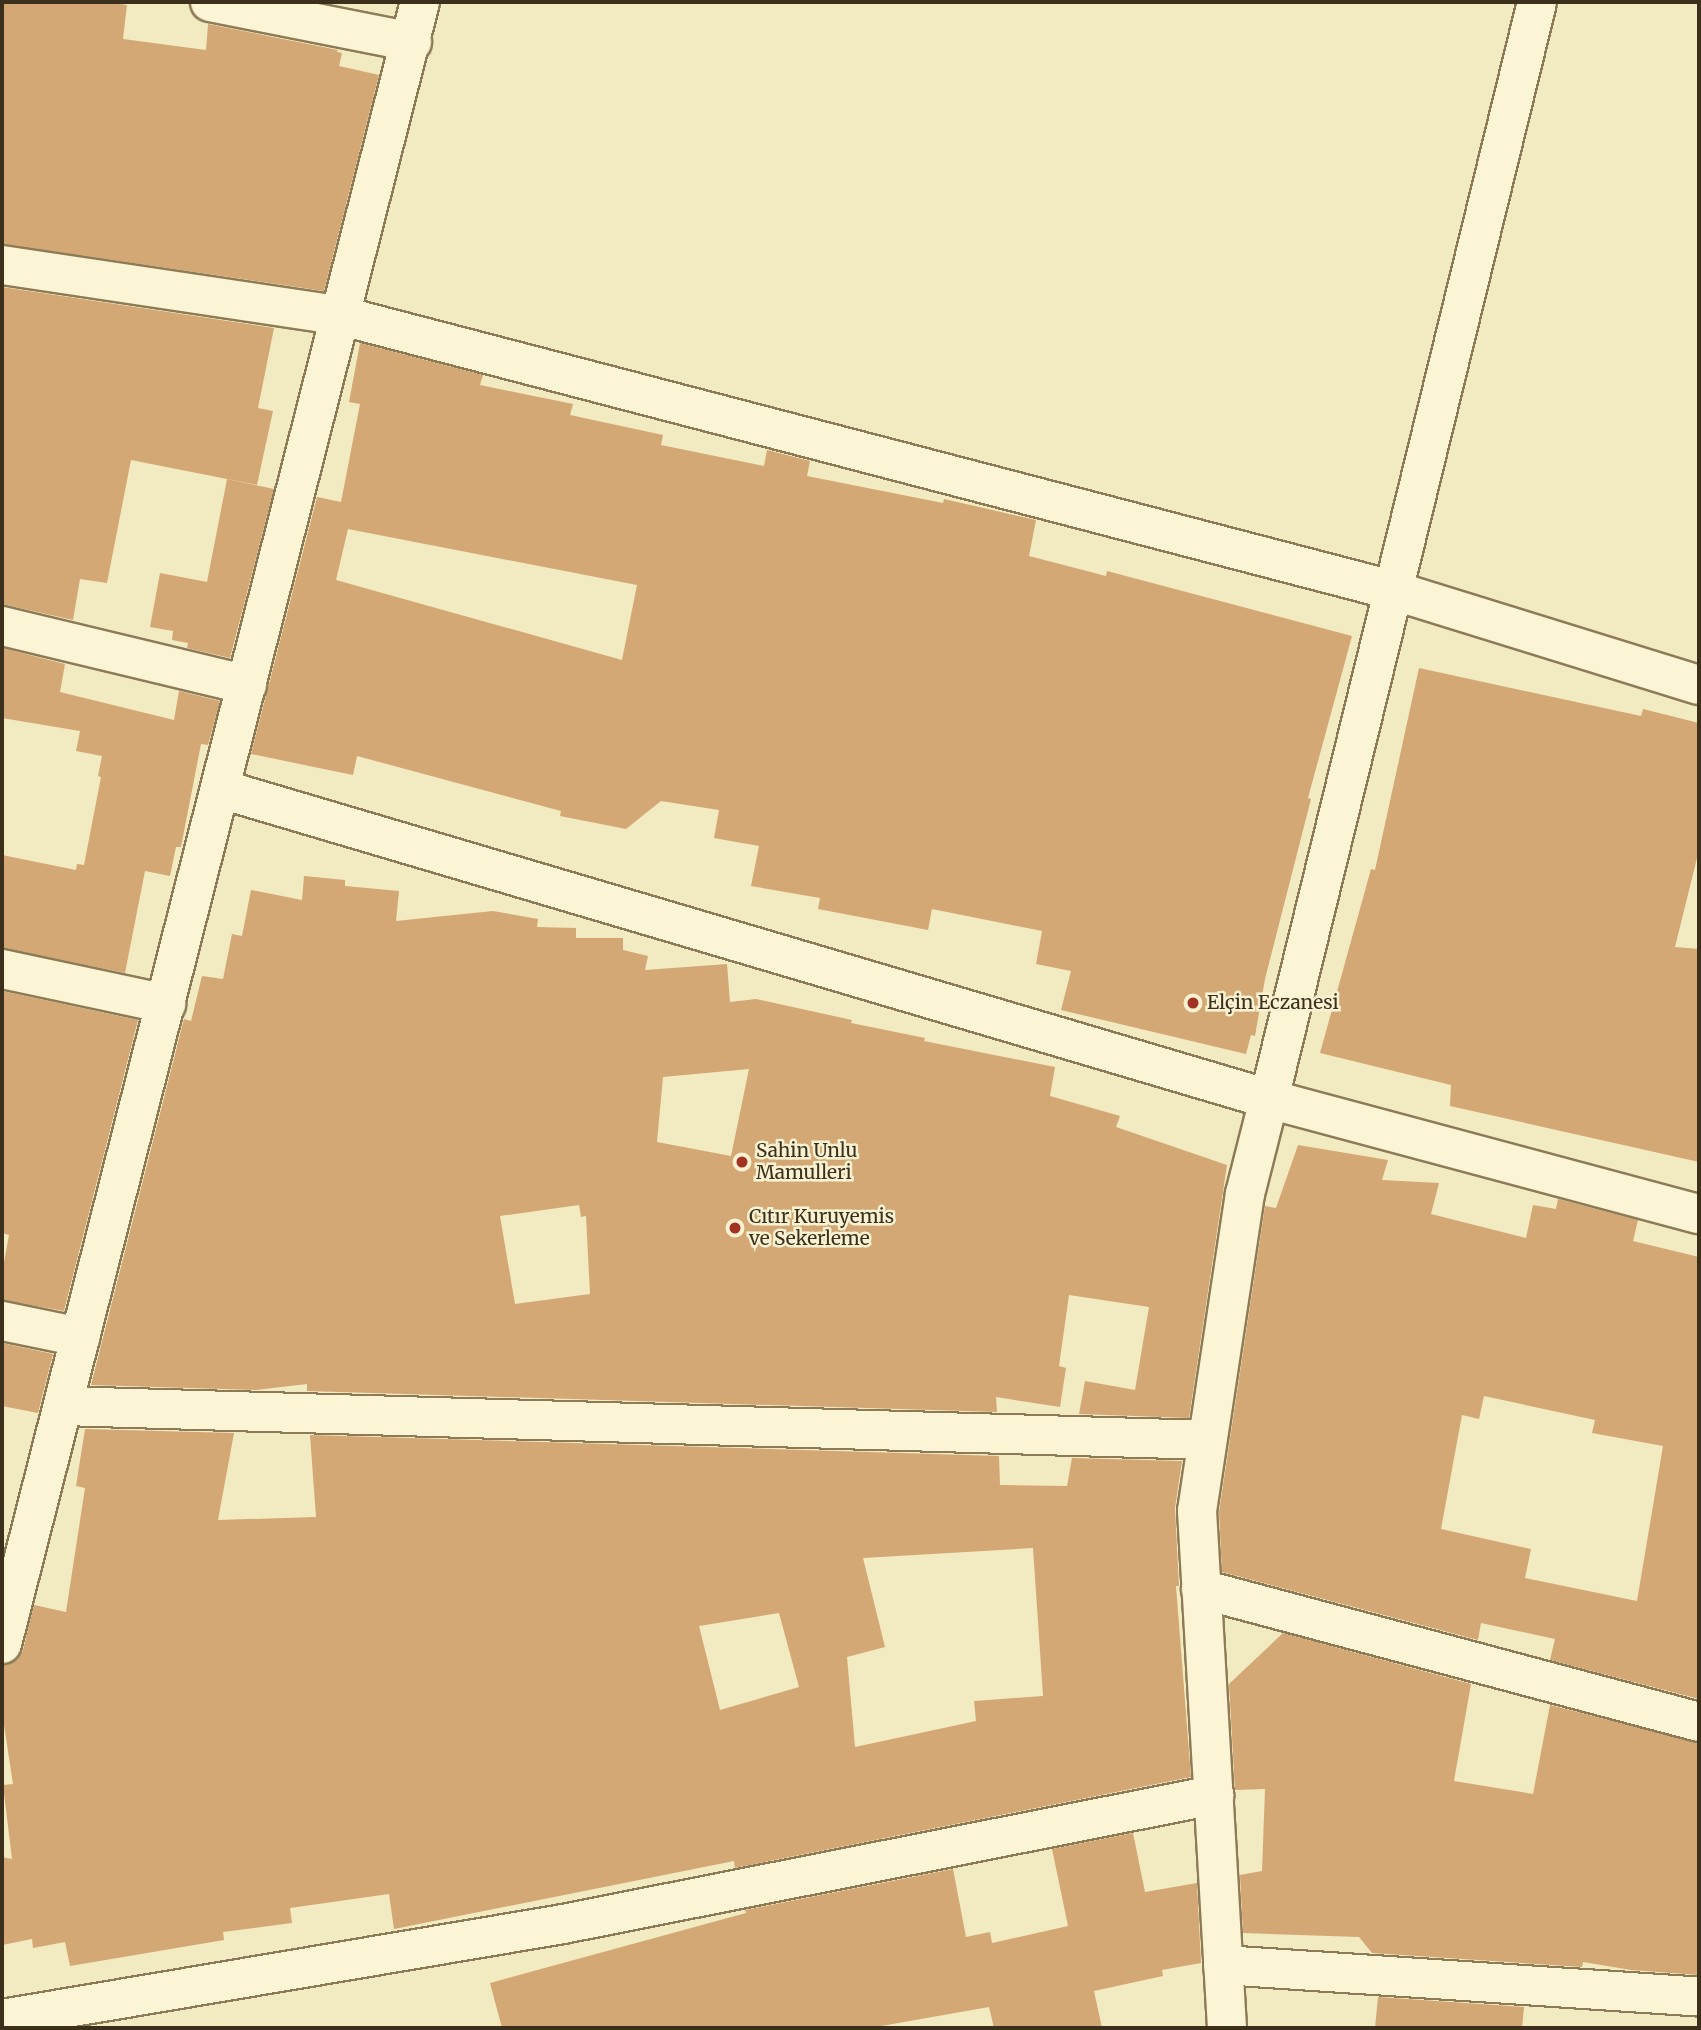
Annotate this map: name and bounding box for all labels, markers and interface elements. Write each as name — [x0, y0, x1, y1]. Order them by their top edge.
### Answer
place label: Elçin Eczanesi — [1207, 992, 1339, 1014]
marker: Elçin Eczanesi — [1185, 995, 1201, 1011]
place label: Sahin Unlu Mamulleri — [756, 1140, 857, 1184]
marker: Sahin Unlu Mamulleri — [734, 1154, 750, 1170]
place label: Cıtır Kuruyemis ve Sekerleme — [749, 1206, 894, 1250]
marker: Cıtır Kuruyemis ve Sekerleme — [727, 1220, 743, 1236]

